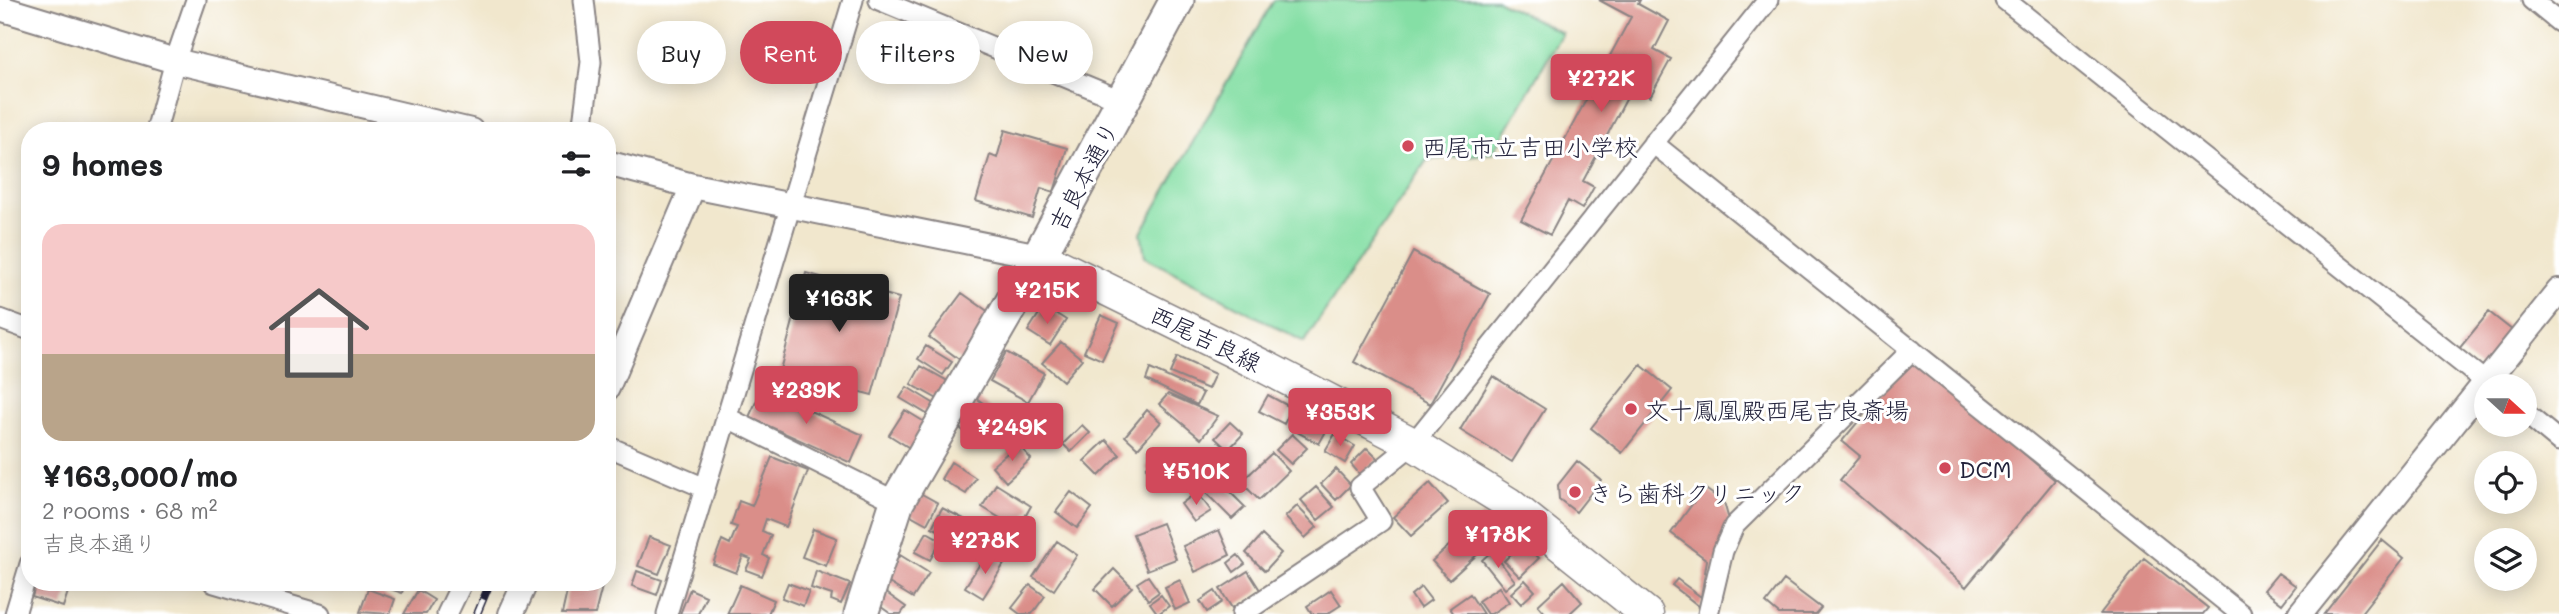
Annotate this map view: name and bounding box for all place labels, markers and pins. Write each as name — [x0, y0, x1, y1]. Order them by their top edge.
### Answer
pin: ¥272K — [1552, 54, 1650, 114]
place label: 西尾市立吉田小学校 — [1422, 131, 1638, 162]
marker: 西尾市立吉田小学校 — [1400, 138, 1416, 154]
pin: ¥215K — [998, 266, 1096, 326]
pin: ¥163K — [790, 274, 888, 334]
pin: ¥239K — [757, 366, 855, 426]
pin: ¥353K — [1291, 388, 1389, 448]
place label: 文十鳳凰殿西尾吉良斎場 — [1645, 394, 1909, 425]
marker: 文十鳳凰殿西尾吉良斎場 — [1623, 401, 1639, 417]
pin: ¥249K — [963, 404, 1061, 463]
pin: ¥510K — [1147, 448, 1245, 507]
place label: DCM — [1959, 453, 2012, 484]
marker: DCM — [1937, 460, 1953, 476]
place label: きら歯科クリニック — [1589, 477, 1805, 508]
marker: きら歯科クリニック — [1567, 484, 1583, 500]
pin: ¥178K — [1449, 510, 1547, 570]
pin: ¥278K — [936, 516, 1034, 576]

